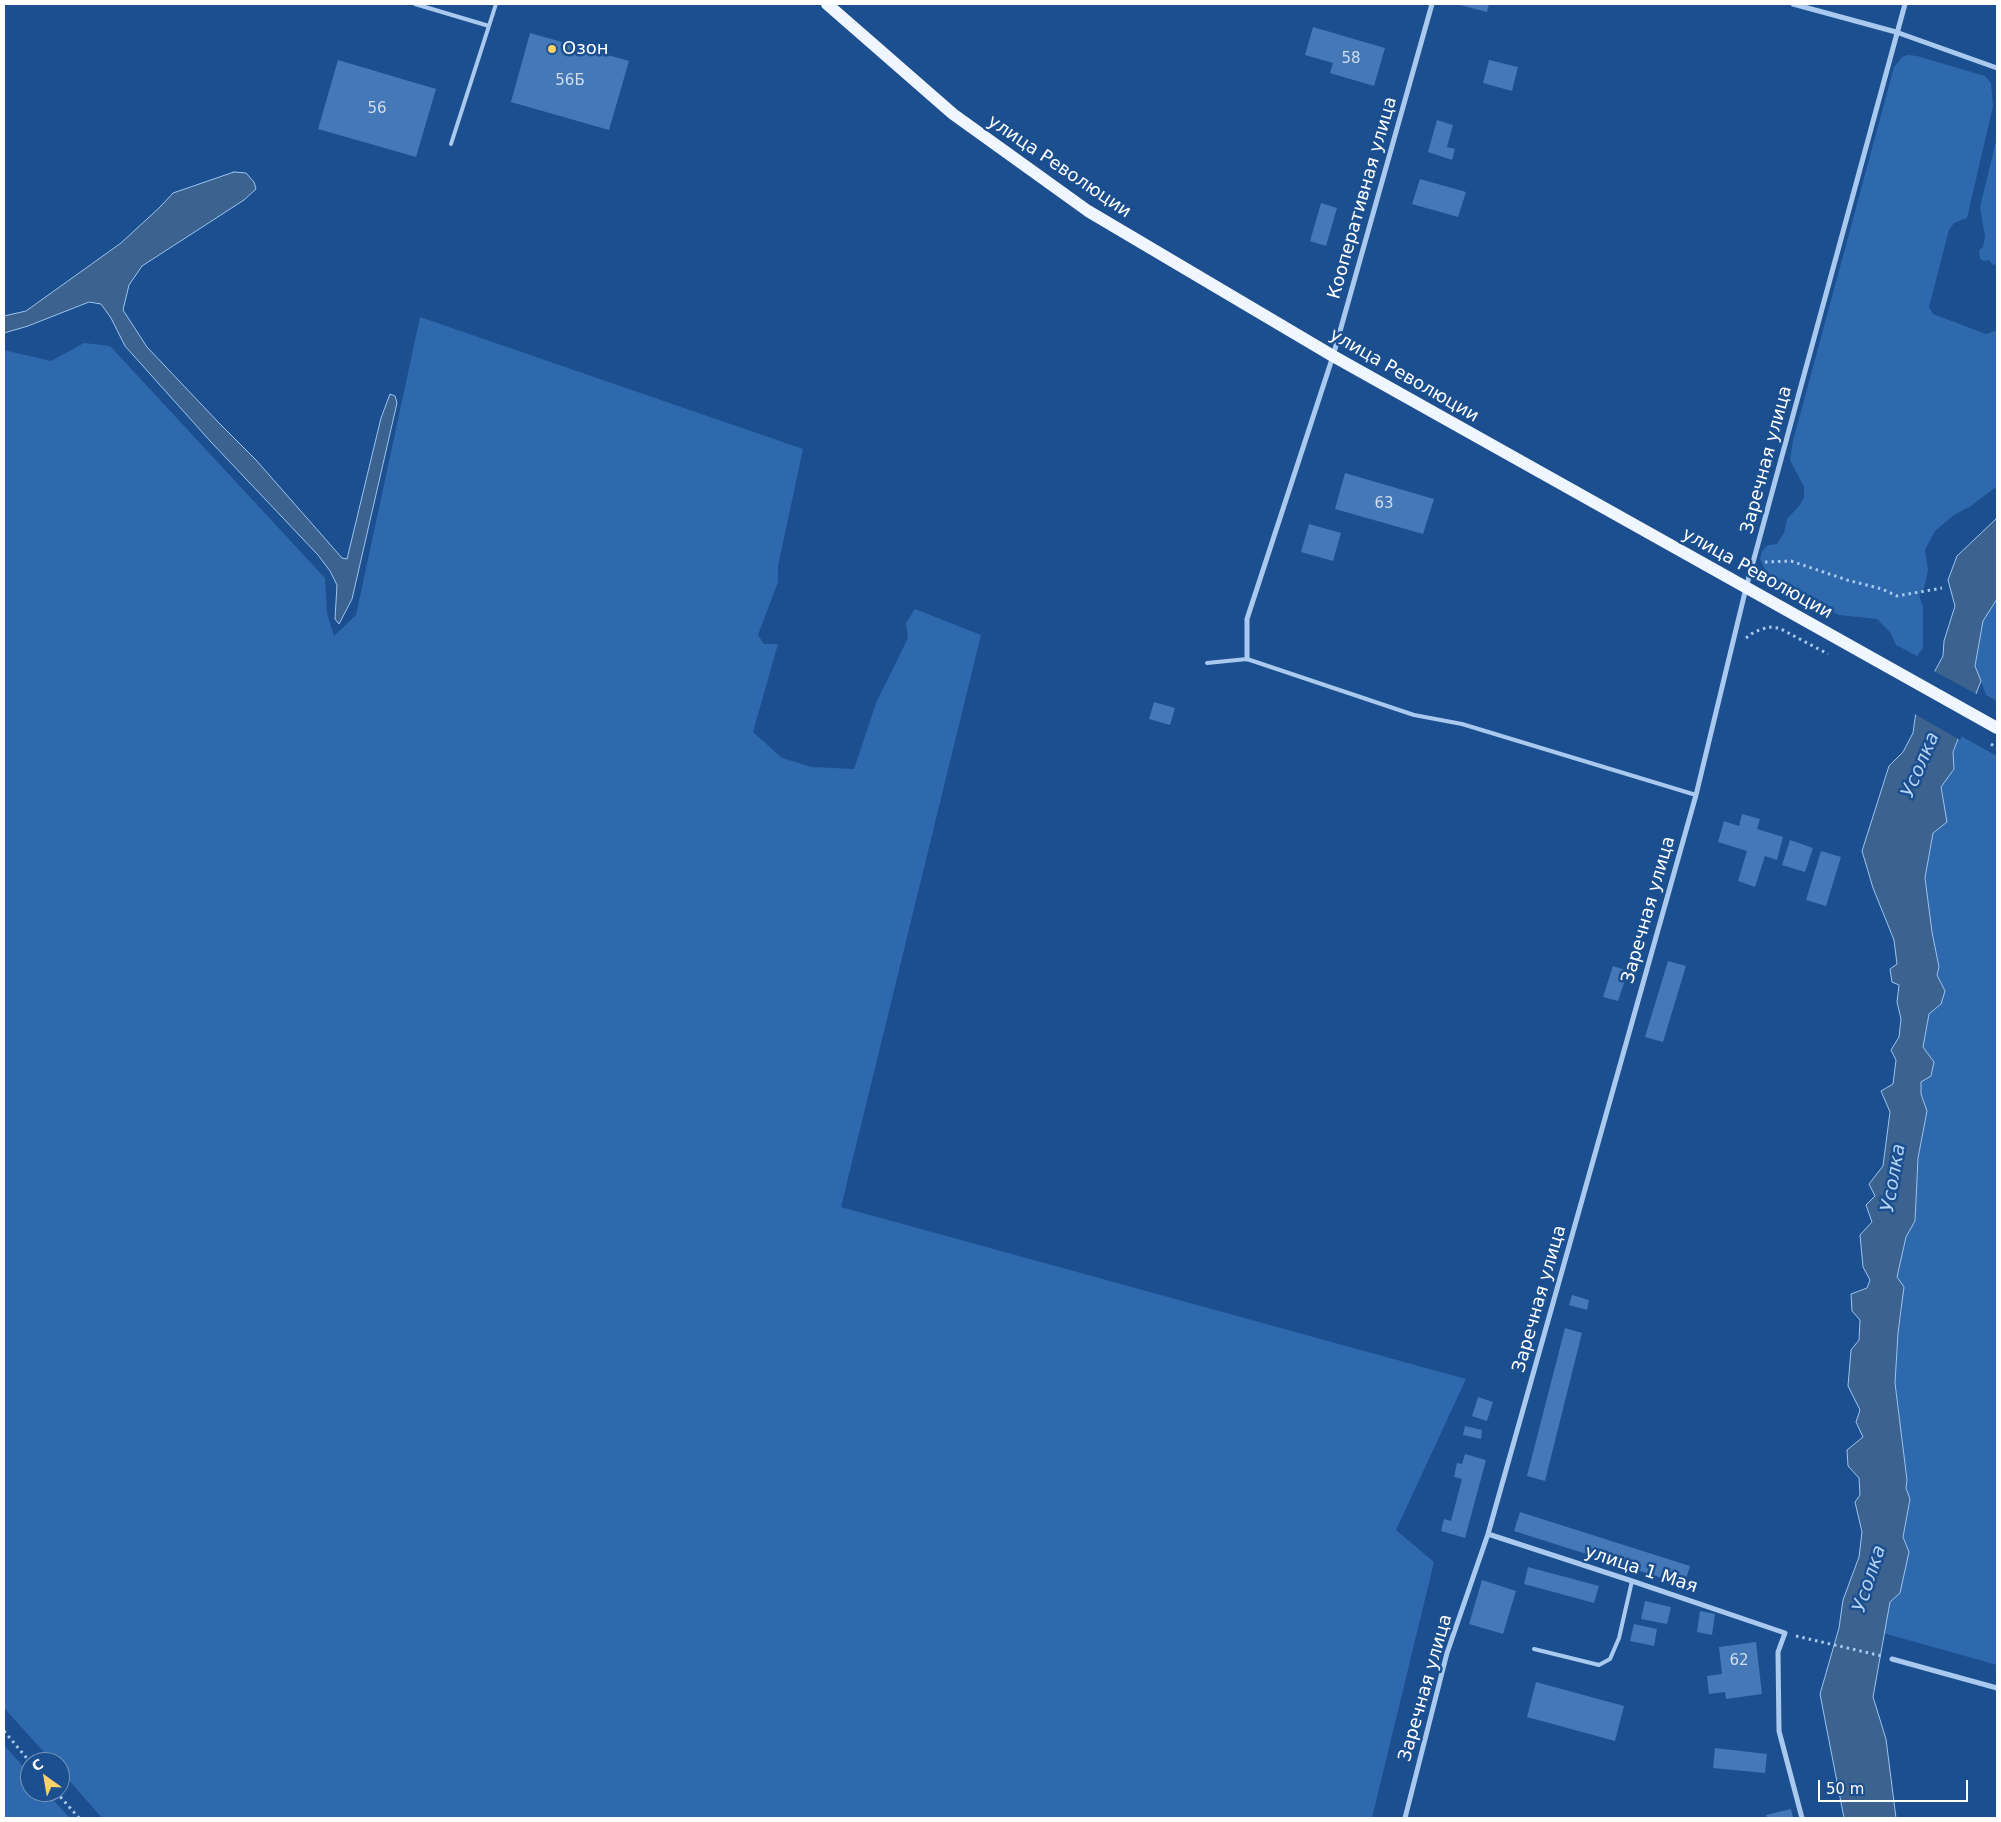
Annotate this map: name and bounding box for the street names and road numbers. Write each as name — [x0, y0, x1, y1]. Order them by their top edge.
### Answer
street label: Кооперативная улица — [1324, 94, 1402, 302]
street label: улица Революции — [983, 111, 1135, 223]
street label: улица Революции — [1326, 324, 1482, 428]
street label: Заречная улица — [1737, 384, 1797, 536]
street label: улица Революции — [1678, 524, 1836, 624]
street label: Заречная улица — [1618, 834, 1680, 986]
street label: Заречная улица — [1509, 1223, 1571, 1375]
street label: улица 1 Мая — [1582, 1542, 1700, 1598]
street label: Заречная улица — [1395, 1612, 1457, 1764]

